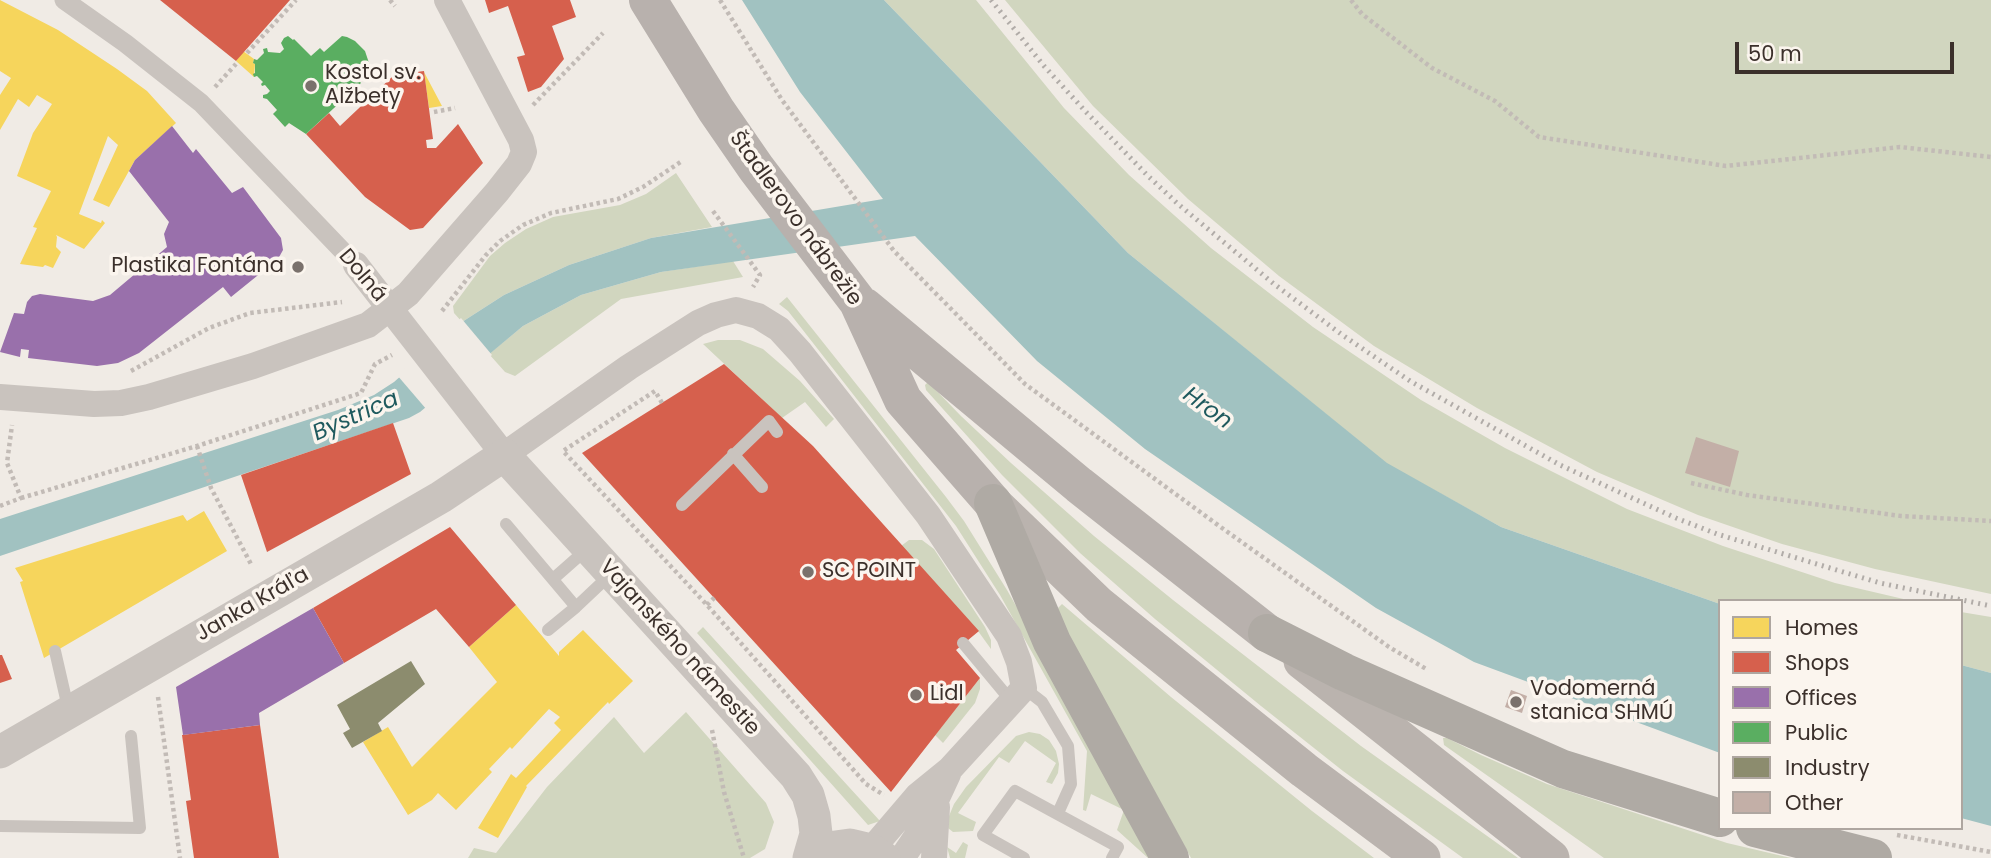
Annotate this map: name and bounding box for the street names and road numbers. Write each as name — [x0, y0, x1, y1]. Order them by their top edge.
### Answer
street label: Štadlerovo nábrežie — [723, 127, 867, 311]
street label: Dolná — [333, 245, 391, 307]
street label: Vajanského námestie — [593, 555, 765, 741]
street label: Janka Kráľa — [192, 563, 314, 647]

